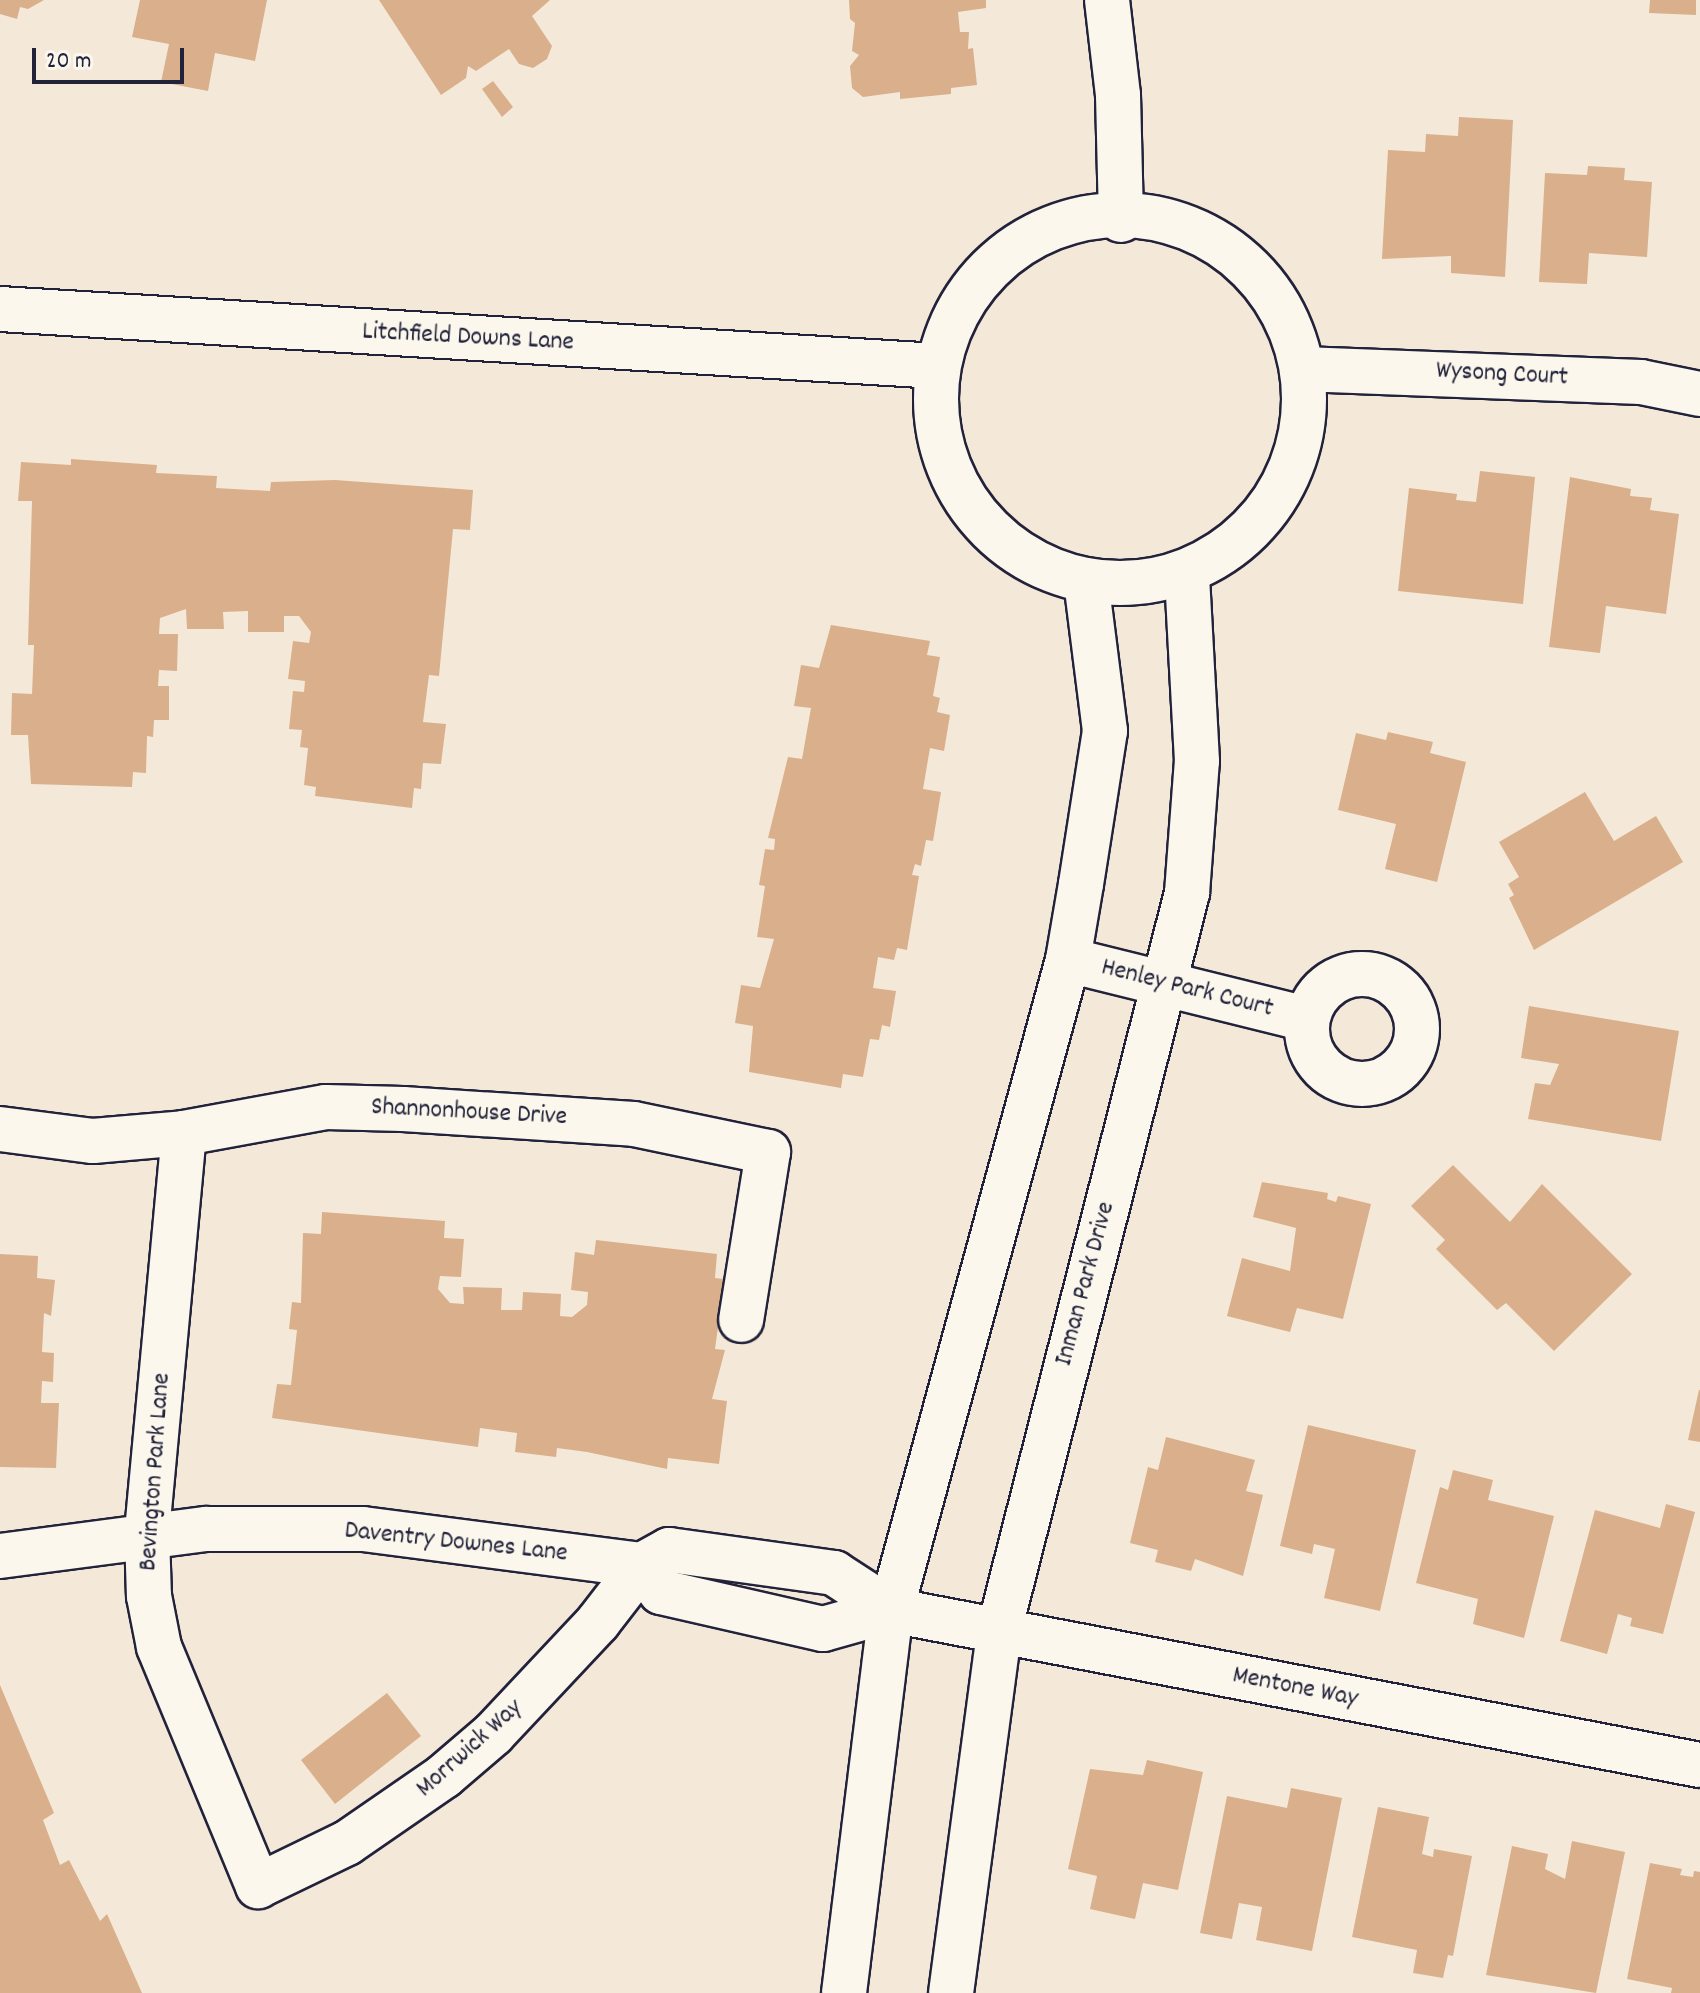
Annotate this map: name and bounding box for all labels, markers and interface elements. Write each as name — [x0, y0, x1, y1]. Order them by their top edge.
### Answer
scale bar — [36, 32, 188, 82]
text: 20 m — [46, 45, 92, 79]
street label: Litchfield Downs Lane — [361, 317, 575, 359]
street label: Wysong Court — [1435, 356, 1569, 394]
street label: Henley Park Court — [1098, 953, 1276, 1025]
street label: Shannonhouse Drive — [370, 1092, 568, 1134]
street label: Inman Park Drive — [1049, 1199, 1123, 1369]
street label: Bevington Park Lane — [134, 1372, 178, 1572]
street label: Daventry Downes Lane — [343, 1516, 569, 1570]
street label: Mentone Way — [1230, 1661, 1360, 1715]
street label: Morrwick Way — [410, 1693, 530, 1805]

